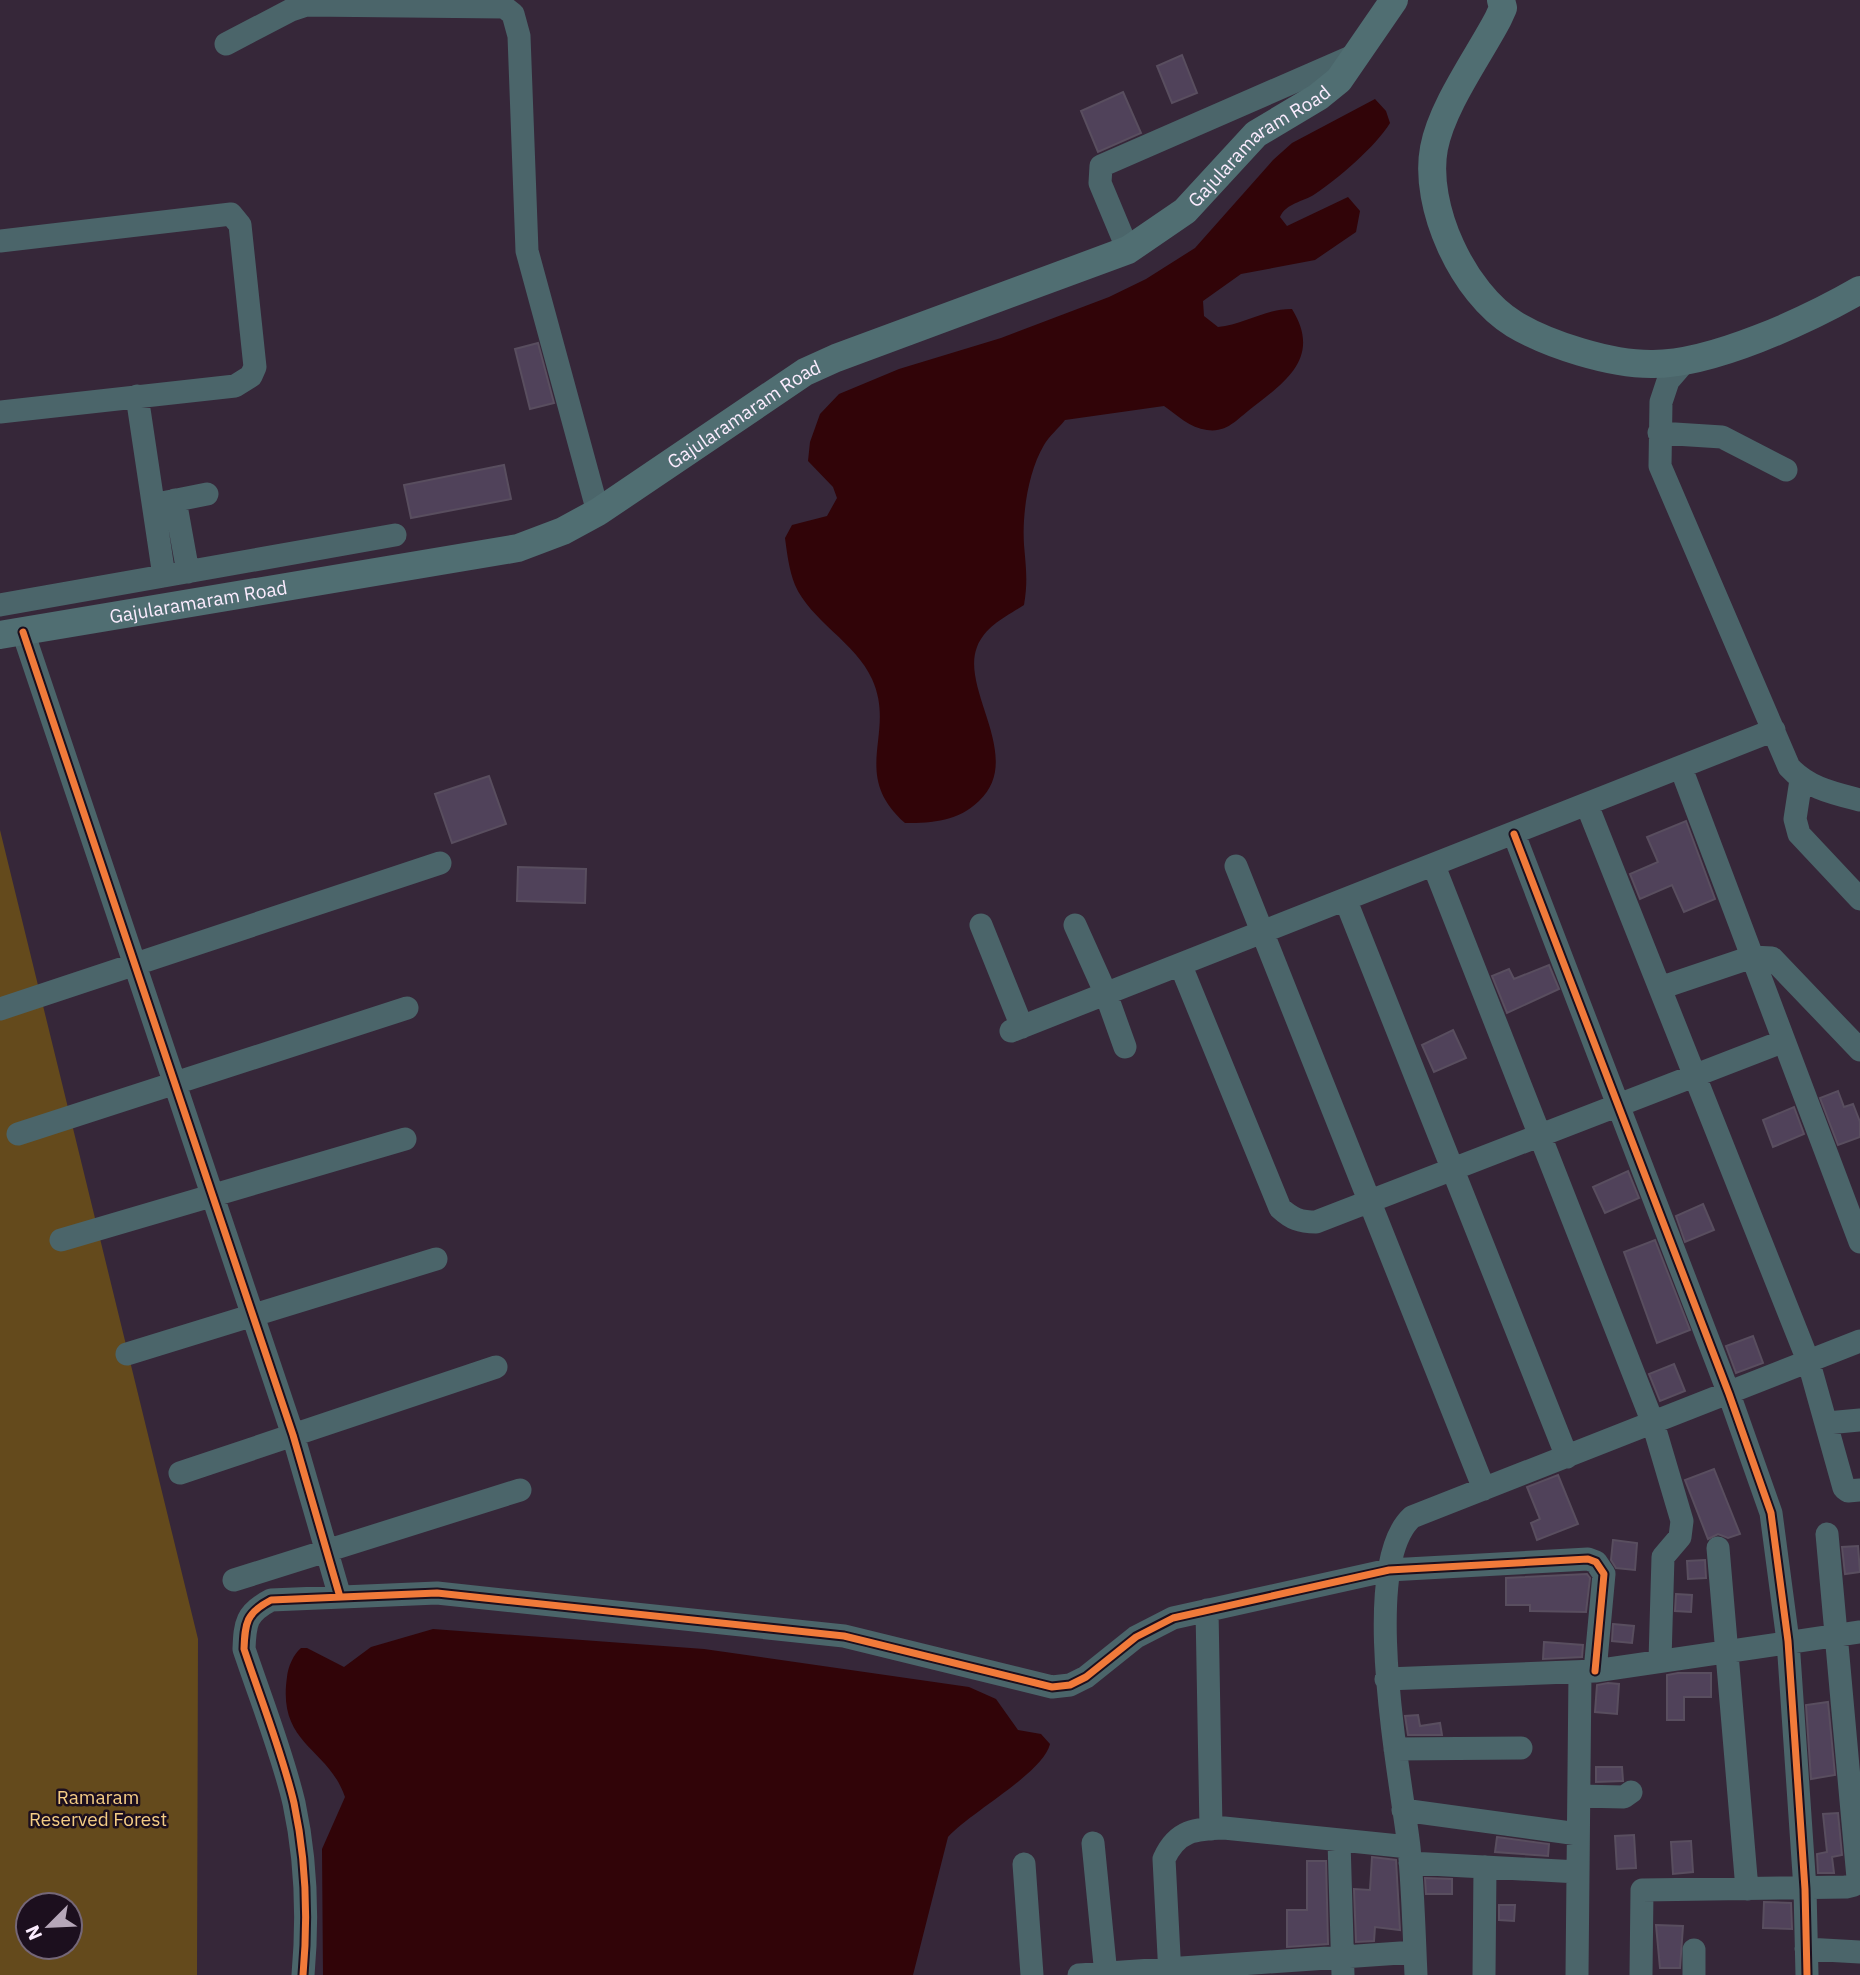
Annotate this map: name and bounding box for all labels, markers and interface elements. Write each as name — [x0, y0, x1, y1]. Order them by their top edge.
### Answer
street label: Gajularamaram Road — [1183, 80, 1335, 212]
street label: Gajularamaram Road — [662, 355, 824, 474]
street label: Gajularamaram Road — [108, 575, 289, 628]
park label: Ramaram Reserved Forest — [29, 1785, 167, 1831]
north arrow — [14, 1891, 84, 1961]
text: N — [20, 1922, 47, 1944]

